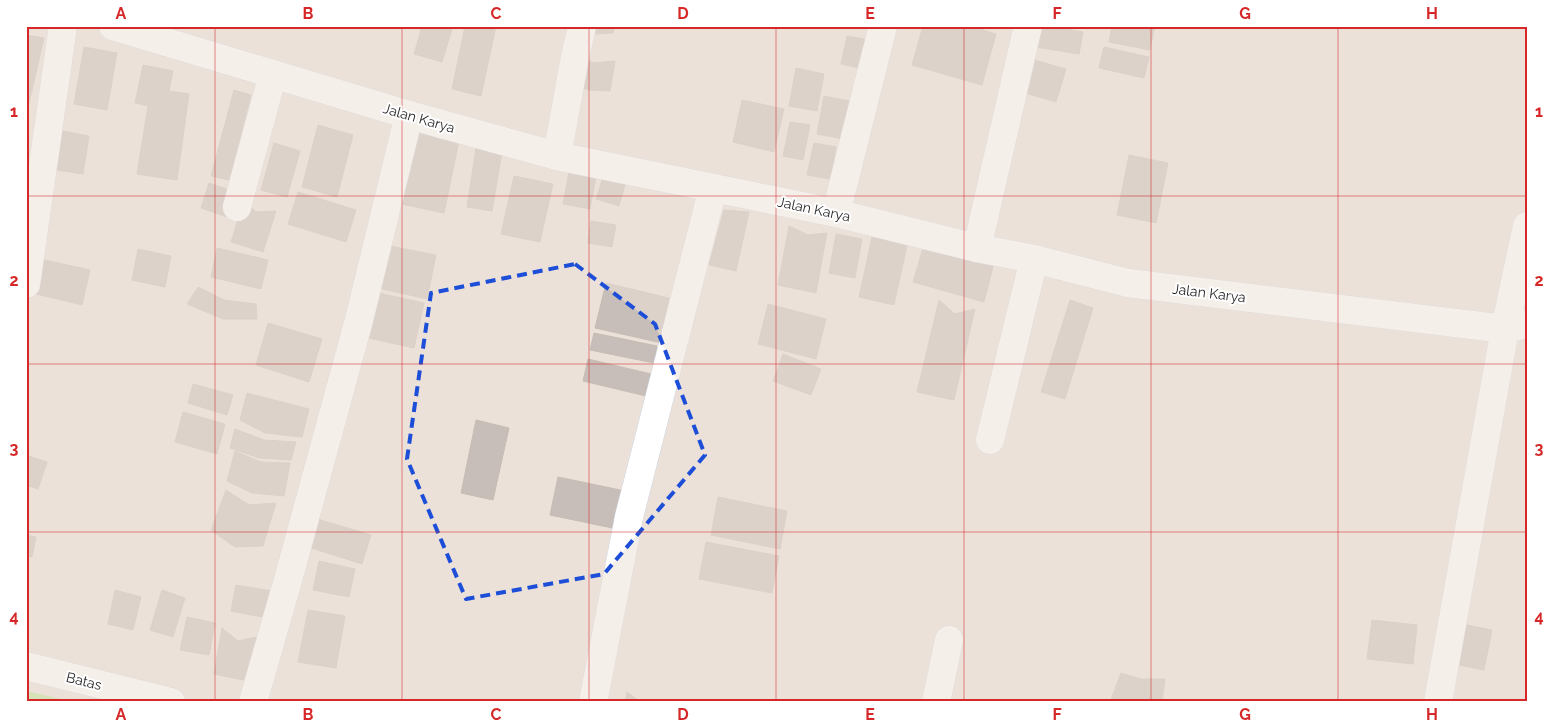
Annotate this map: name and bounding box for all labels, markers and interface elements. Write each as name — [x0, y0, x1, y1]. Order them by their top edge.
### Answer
text: A — [116, 4, 127, 23]
text: B — [303, 4, 314, 23]
text: C — [491, 4, 502, 23]
text: D — [677, 4, 689, 23]
text: E — [865, 4, 875, 23]
text: F — [1052, 4, 1062, 23]
text: G — [1239, 4, 1251, 23]
text: H — [1426, 4, 1438, 23]
street label: Jalan Karya — [381, 100, 457, 136]
text: 1 — [10, 102, 18, 121]
text: 1 — [1535, 102, 1543, 121]
street label: Jalan Karya — [776, 193, 852, 225]
text: 2 — [9, 271, 19, 290]
text: 2 — [1534, 271, 1544, 290]
street label: Jalan Karya — [1171, 281, 1247, 305]
text: 3 — [10, 439, 19, 458]
text: 3 — [1535, 439, 1544, 458]
text: 4 — [9, 607, 19, 626]
text: 4 — [1534, 607, 1544, 626]
street label: Batas — [65, 669, 104, 693]
text: A — [116, 705, 127, 724]
text: B — [303, 705, 314, 724]
text: C — [491, 705, 502, 724]
text: D — [677, 705, 689, 724]
text: E — [865, 705, 875, 724]
text: F — [1052, 705, 1062, 724]
text: G — [1239, 705, 1251, 724]
text: H — [1426, 705, 1438, 724]

